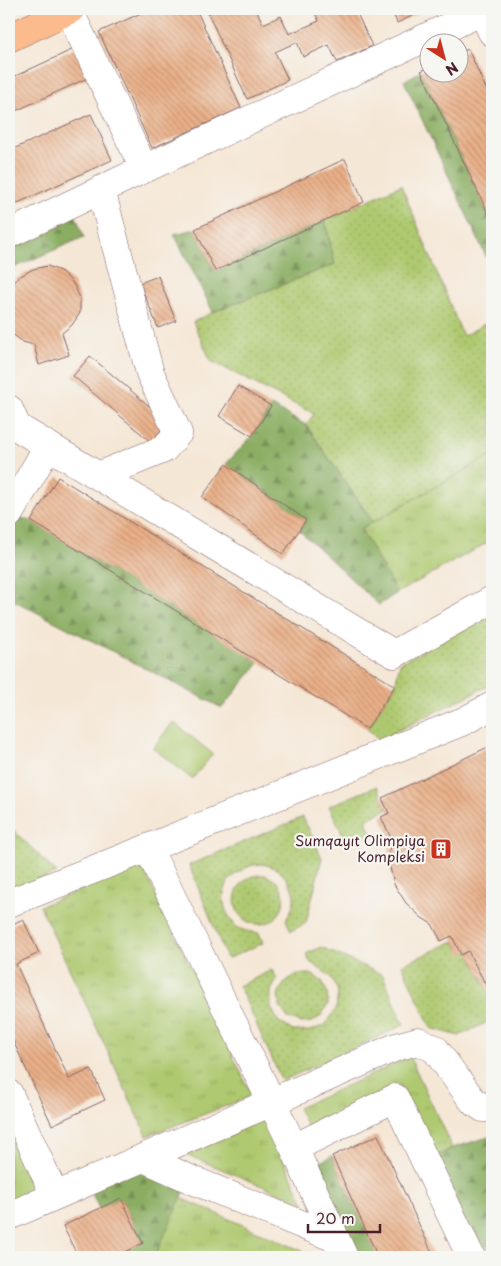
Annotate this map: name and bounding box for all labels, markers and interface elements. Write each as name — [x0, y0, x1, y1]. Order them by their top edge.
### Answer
north arrow — [418, 32, 468, 82]
text: N — [441, 57, 463, 81]
place label: Sumqayıt Olimpiya Kompleksi — [295, 830, 425, 867]
building icon: Sumqayıt Olimpiya Kompleksi — [429, 837, 453, 861]
scale bar — [308, 1201, 381, 1233]
text: 20 m — [316, 1206, 355, 1229]

